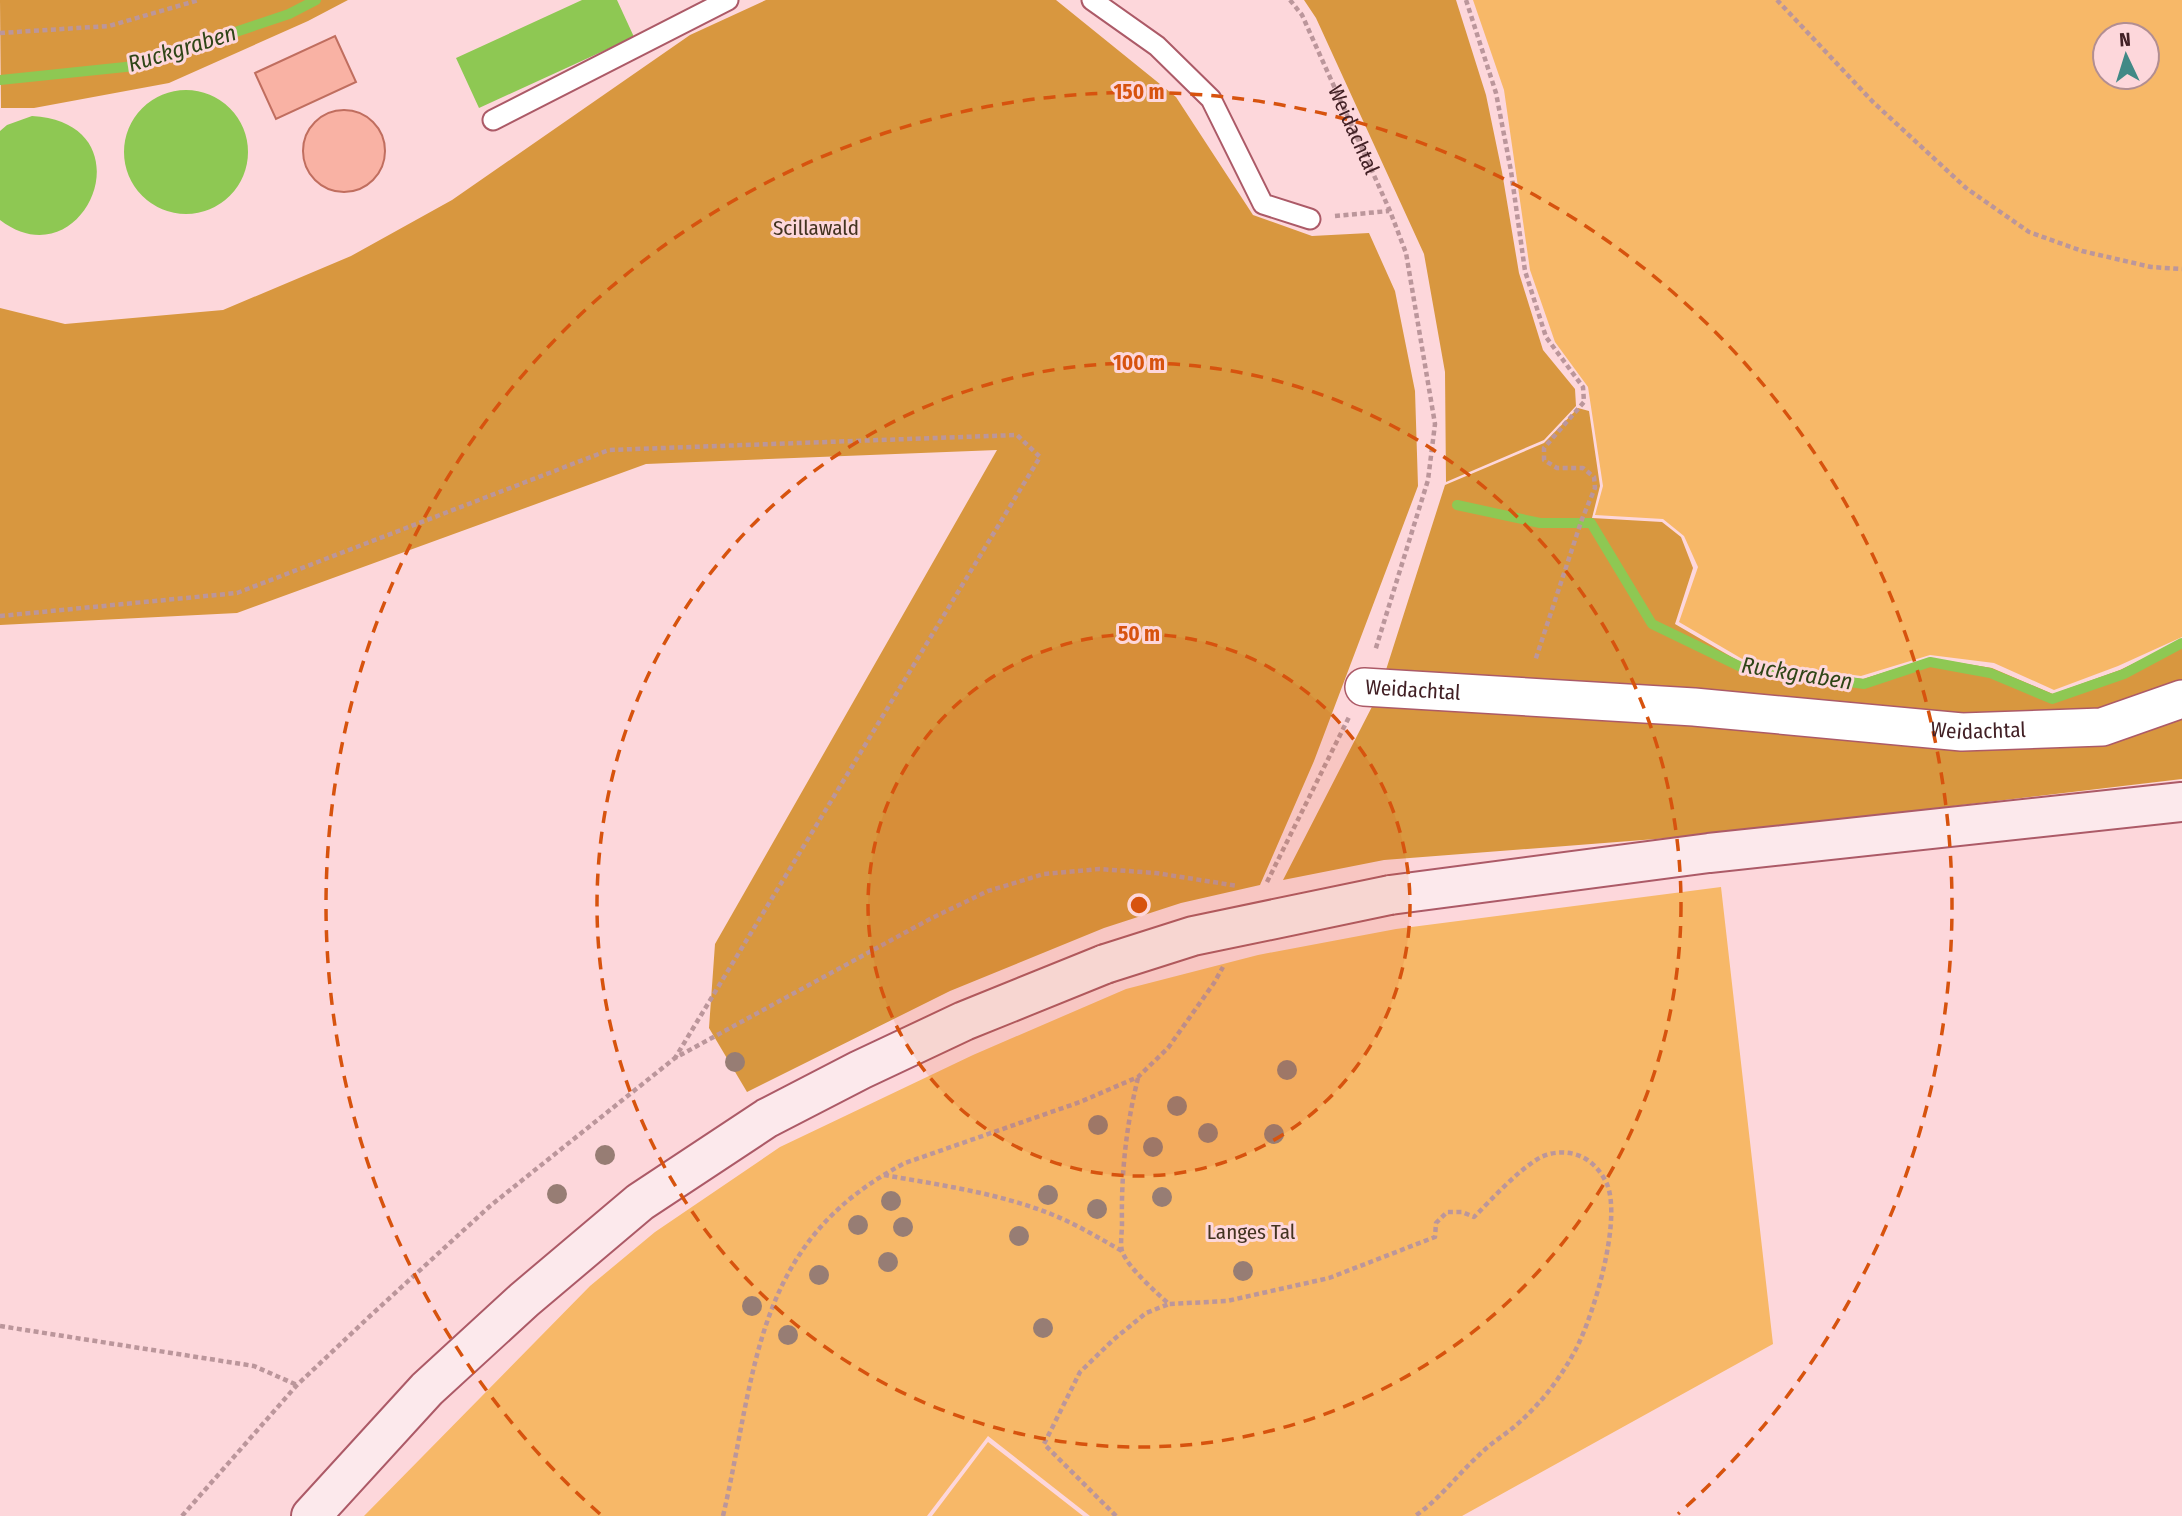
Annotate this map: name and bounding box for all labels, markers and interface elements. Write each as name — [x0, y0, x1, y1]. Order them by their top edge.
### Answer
water label: Ruckgraben — [124, 18, 240, 78]
north arrow — [2091, 21, 2161, 91]
text: N — [2118, 28, 2131, 51]
text: 150 m — [1113, 79, 1165, 105]
street label: Weidachtal — [1322, 81, 1385, 179]
park label: Scillawald — [773, 215, 859, 241]
text: 100 m — [1113, 350, 1165, 376]
text: 50 m — [1118, 621, 1160, 647]
water label: Ruckgraben — [1740, 650, 1854, 696]
street label: Weidachtal — [1365, 674, 1462, 706]
street label: Weidachtal — [1930, 716, 2027, 745]
centre of rings — [1127, 893, 1151, 917]
park label: Langes Tal — [1207, 1219, 1296, 1245]

